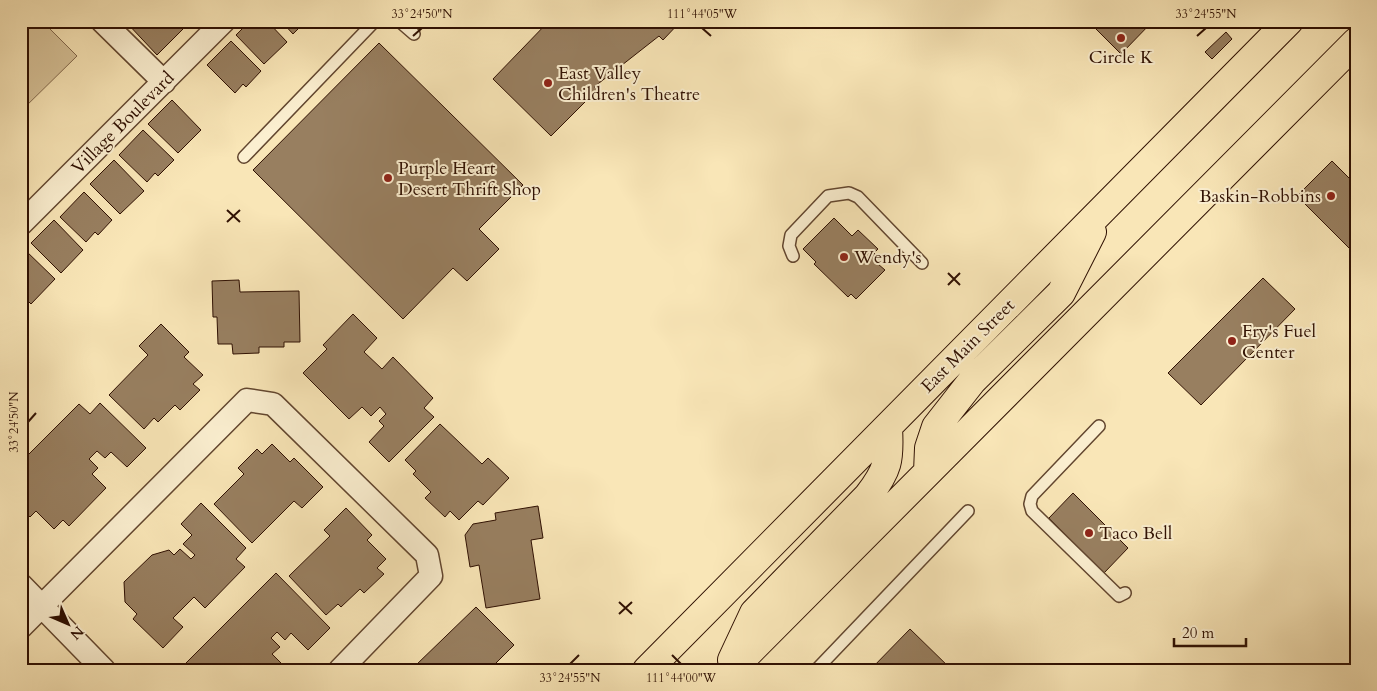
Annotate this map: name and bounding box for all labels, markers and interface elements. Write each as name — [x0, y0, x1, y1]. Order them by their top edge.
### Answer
text: 33°24'50"N — [392, 6, 453, 22]
text: 111°44'05"W — [667, 6, 738, 22]
text: 33°24'55"N — [1176, 6, 1237, 22]
marker: Circle K — [1115, 32, 1127, 44]
place label: Circle K — [1089, 45, 1154, 70]
place label: East Valley Children's Theatre — [558, 61, 700, 107]
street label: Village Boulevard — [66, 66, 180, 180]
marker: East Valley Children's Theatre — [542, 77, 554, 89]
place label: Purple Heart Desert Thrift Shop — [398, 156, 541, 202]
marker: Purple Heart Desert Thrift Shop — [382, 172, 394, 184]
place label: Baskin-Robbins — [1199, 184, 1321, 209]
marker: Baskin-Robbins — [1325, 190, 1337, 202]
place label: Wendy's — [853, 245, 921, 270]
marker: Wendy's — [838, 251, 850, 263]
street label: East Main Street — [915, 293, 1021, 399]
place label: Fry's Fuel Center — [1242, 319, 1317, 365]
marker: Fry's Fuel Center — [1226, 335, 1238, 347]
text: 33°24'50"N — [6, 391, 22, 452]
place label: Taco Bell — [1099, 521, 1173, 546]
marker: Taco Bell — [1083, 527, 1095, 539]
north arrow — [42, 598, 92, 648]
scale bar — [1174, 616, 1247, 648]
text: N — [66, 622, 88, 644]
text: 20 m — [1182, 623, 1214, 643]
text: 33°24'55"N — [540, 670, 601, 686]
text: 111°44'00"W — [646, 670, 717, 686]

